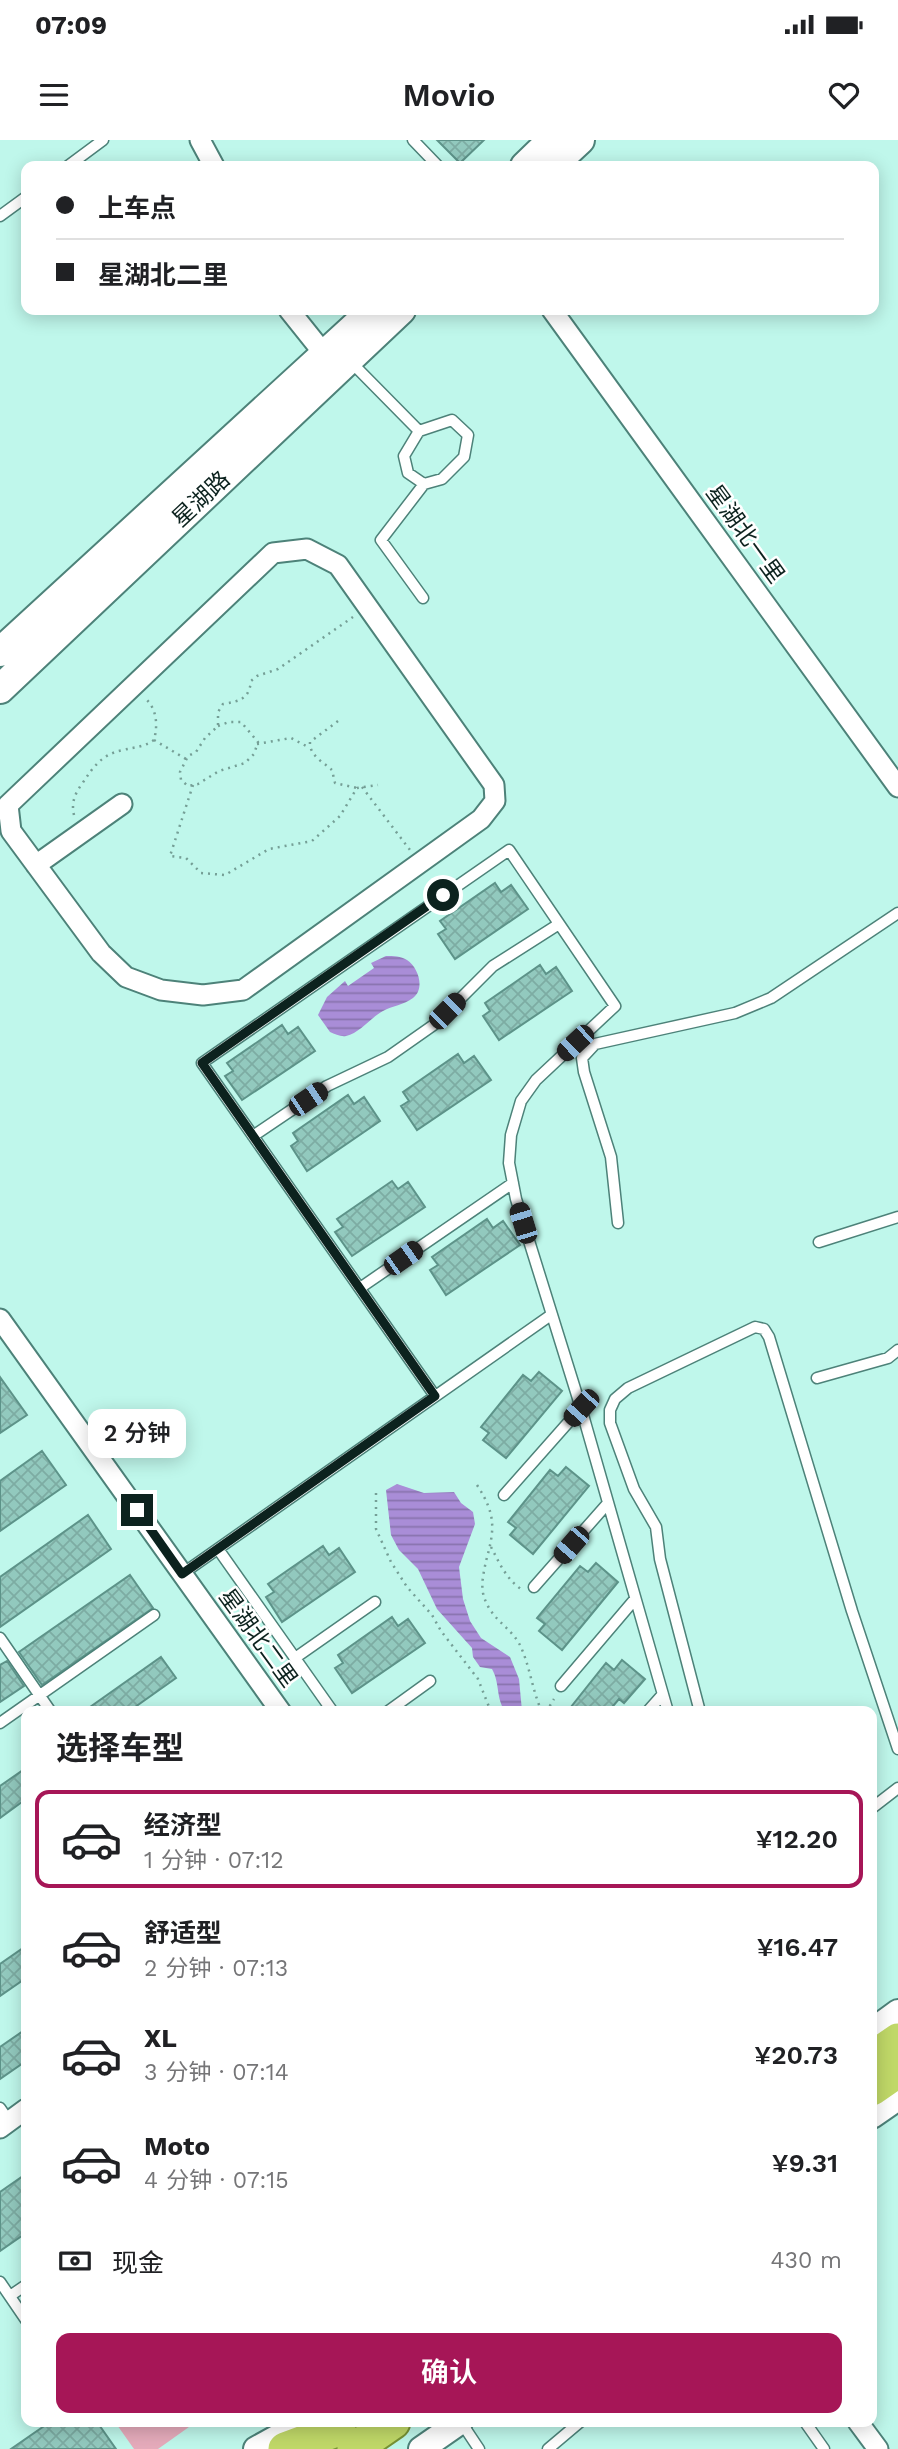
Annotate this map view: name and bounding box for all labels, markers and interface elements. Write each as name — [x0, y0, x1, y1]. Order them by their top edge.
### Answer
text: 07:09 — [35, 10, 107, 40]
icon: menu — [35, 76, 73, 114]
text: Movio — [403, 76, 495, 114]
icon: heart — [825, 76, 863, 114]
text: 上车点 — [98, 193, 176, 223]
text: 星湖北二里 — [98, 260, 228, 290]
street label: 星湖路 — [167, 466, 235, 532]
street label: 星湖北一里 — [700, 480, 790, 588]
route start — [427, 879, 459, 911]
car — [425, 989, 470, 1033]
car — [553, 1021, 598, 1065]
car — [285, 1079, 332, 1119]
car — [507, 1200, 540, 1246]
car — [380, 1237, 427, 1279]
car — [560, 1385, 603, 1431]
callout: 2 分钟 — [88, 1408, 186, 1458]
text: 2 分钟 — [104, 1420, 170, 1447]
route end — [121, 1494, 153, 1526]
car — [550, 1522, 593, 1568]
street label: 星湖北二里 — [213, 1584, 303, 1692]
text: 选择车型 — [56, 1729, 184, 1767]
icon: car — [60, 1808, 123, 1871]
text: 经济型 — [144, 1810, 222, 1840]
text: ¥12.20 — [756, 1824, 838, 1854]
text: 1 分钟 · 07:12 — [144, 1847, 284, 1874]
icon: car — [60, 1916, 123, 1979]
text: 舒适型 — [144, 1918, 222, 1948]
text: ¥16.47 — [757, 1932, 838, 1962]
text: 2 分钟 · 07:13 — [144, 1955, 288, 1982]
text: XL — [144, 2023, 177, 2053]
icon: car — [60, 2024, 123, 2087]
text: ¥20.73 — [754, 2040, 838, 2070]
text: 3 分钟 · 07:14 — [144, 2059, 289, 2086]
text: Moto — [144, 2131, 210, 2161]
icon: car — [60, 2132, 123, 2195]
text: ¥9.31 — [772, 2148, 838, 2178]
text: 4 分钟 · 07:15 — [144, 2167, 289, 2194]
icon: cash — [56, 2242, 94, 2280]
text: 430 m — [770, 2247, 842, 2274]
text: 现金 — [112, 2248, 164, 2278]
button: 确认 — [56, 2333, 842, 2413]

